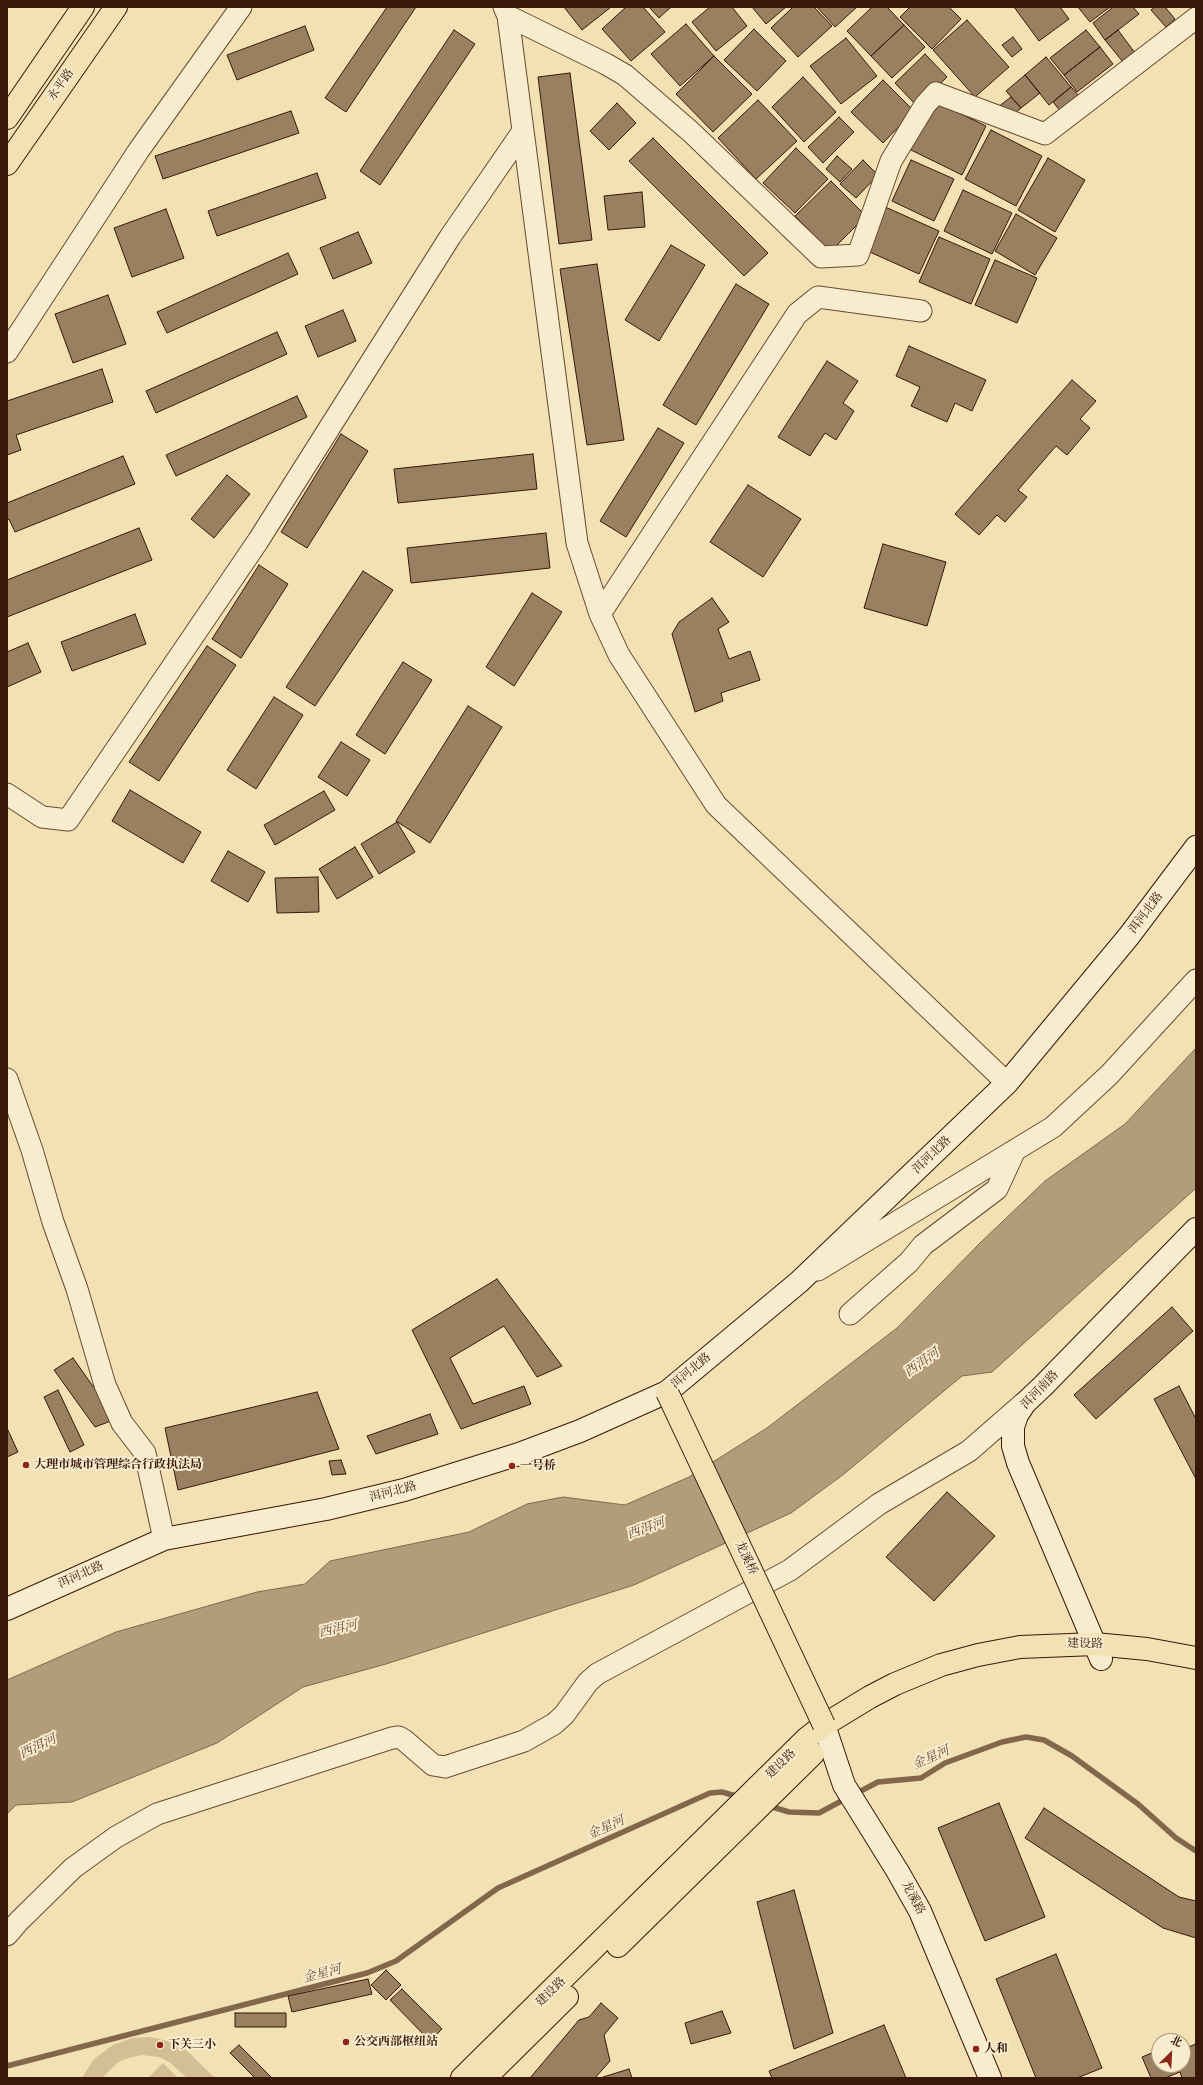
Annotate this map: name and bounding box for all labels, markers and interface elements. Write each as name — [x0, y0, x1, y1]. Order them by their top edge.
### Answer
street label: 永平路 — [45, 66, 77, 104]
street label: 洱河北路 — [1126, 889, 1166, 937]
street label: 洱河北路 — [910, 1133, 954, 1177]
water label: 西洱河 — [902, 1345, 942, 1381]
street label: 洱河北路 — [668, 1350, 714, 1392]
street label: 洱河南路 — [1018, 1368, 1062, 1412]
place label: 大理市城市管理综合行政执法局 — [34, 1458, 202, 1472]
place label: 一号桥 — [520, 1459, 556, 1473]
marker: 大理市城市管理综合行政执法局 — [21, 1460, 31, 1470]
marker: 一号桥 — [507, 1461, 517, 1471]
street label: 洱河北路 — [368, 1479, 418, 1505]
water label: 西洱河 — [625, 1515, 667, 1543]
street label: 龙溪桥 — [732, 1539, 760, 1577]
street label: 洱河北路 — [56, 1559, 106, 1591]
water label: 西洱河 — [317, 1617, 359, 1641]
street label: 建设路 — [1067, 1636, 1103, 1652]
water label: 西洱河 — [17, 1731, 59, 1763]
water label: 金星河 — [910, 1743, 952, 1773]
street label: 建设路 — [763, 1746, 799, 1782]
water label: 金星河 — [585, 1813, 627, 1843]
street label: 龙溪路 — [898, 1879, 928, 1917]
water label: 金星河 — [301, 1962, 343, 1986]
street label: 建设路 — [533, 1974, 569, 2010]
north arrow — [1151, 2033, 1191, 2073]
place label: 公交西部枢纽站 — [354, 2035, 438, 2049]
text: 北 — [1168, 2035, 1183, 2050]
marker: 公交西部枢纽站 — [341, 2037, 351, 2047]
place label: 下关三小 — [168, 2038, 216, 2052]
marker: 下关三小 — [155, 2040, 165, 2050]
place label: 人和 — [984, 2042, 1008, 2056]
marker: 人和 — [971, 2044, 981, 2054]

